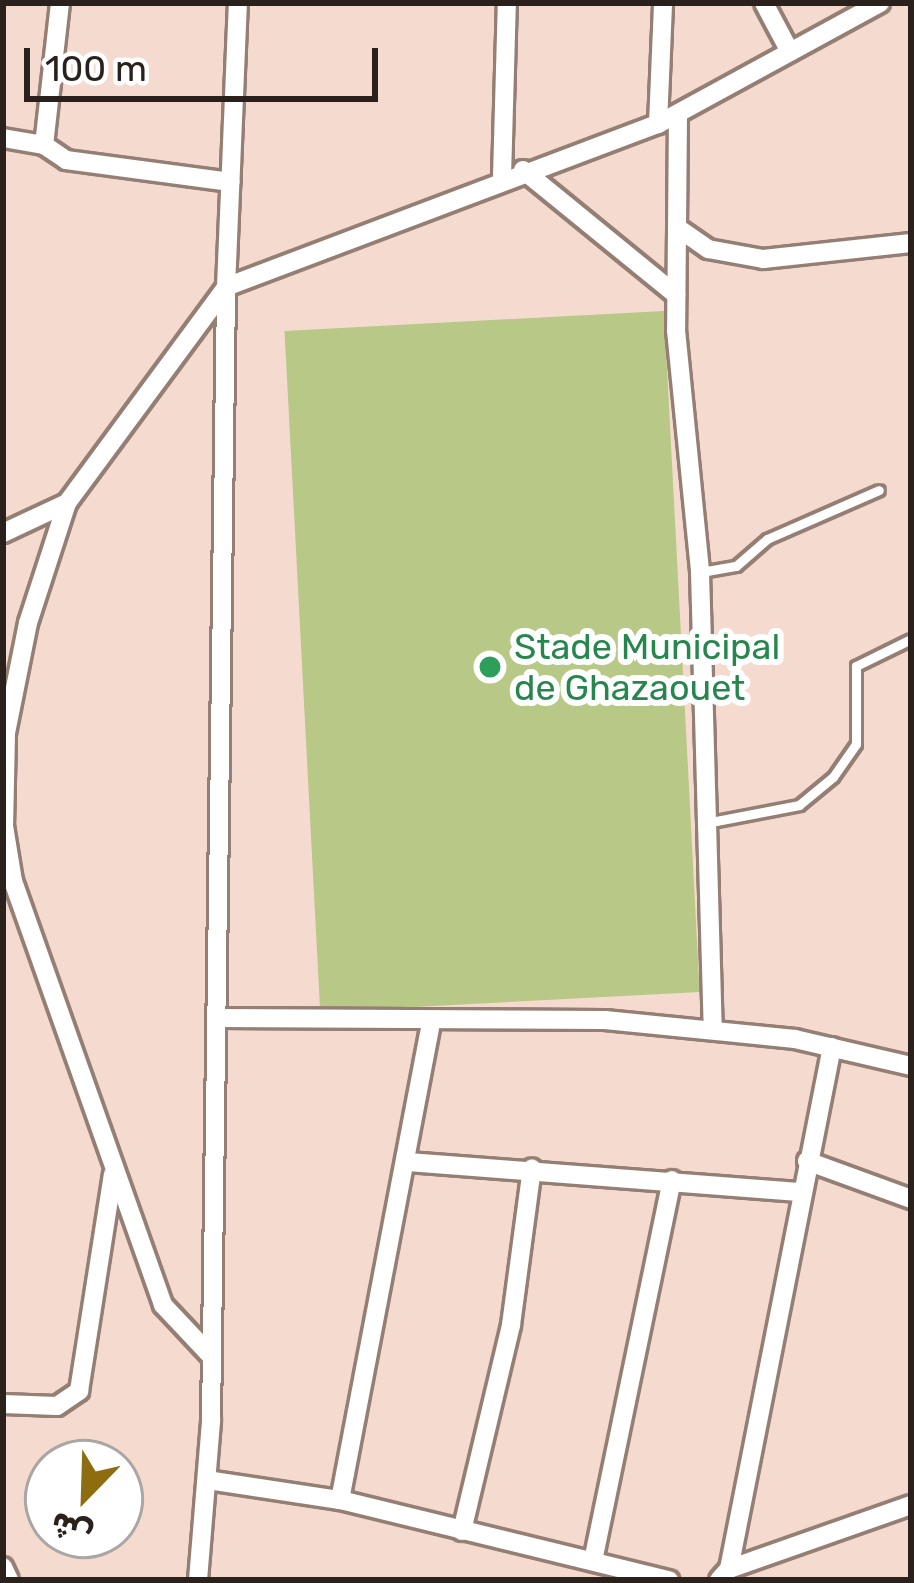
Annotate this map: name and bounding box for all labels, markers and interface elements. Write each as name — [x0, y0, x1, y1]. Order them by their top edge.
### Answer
scale bar — [30, 24, 384, 98]
text: 100 m — [45, 47, 147, 90]
place label: Stade Municipal de Ghazaouet — [514, 624, 780, 709]
marker: Stade Municipal de Ghazaouet — [477, 654, 503, 680]
north arrow — [24, 1439, 144, 1559]
text: ش — [44, 1504, 98, 1556]

